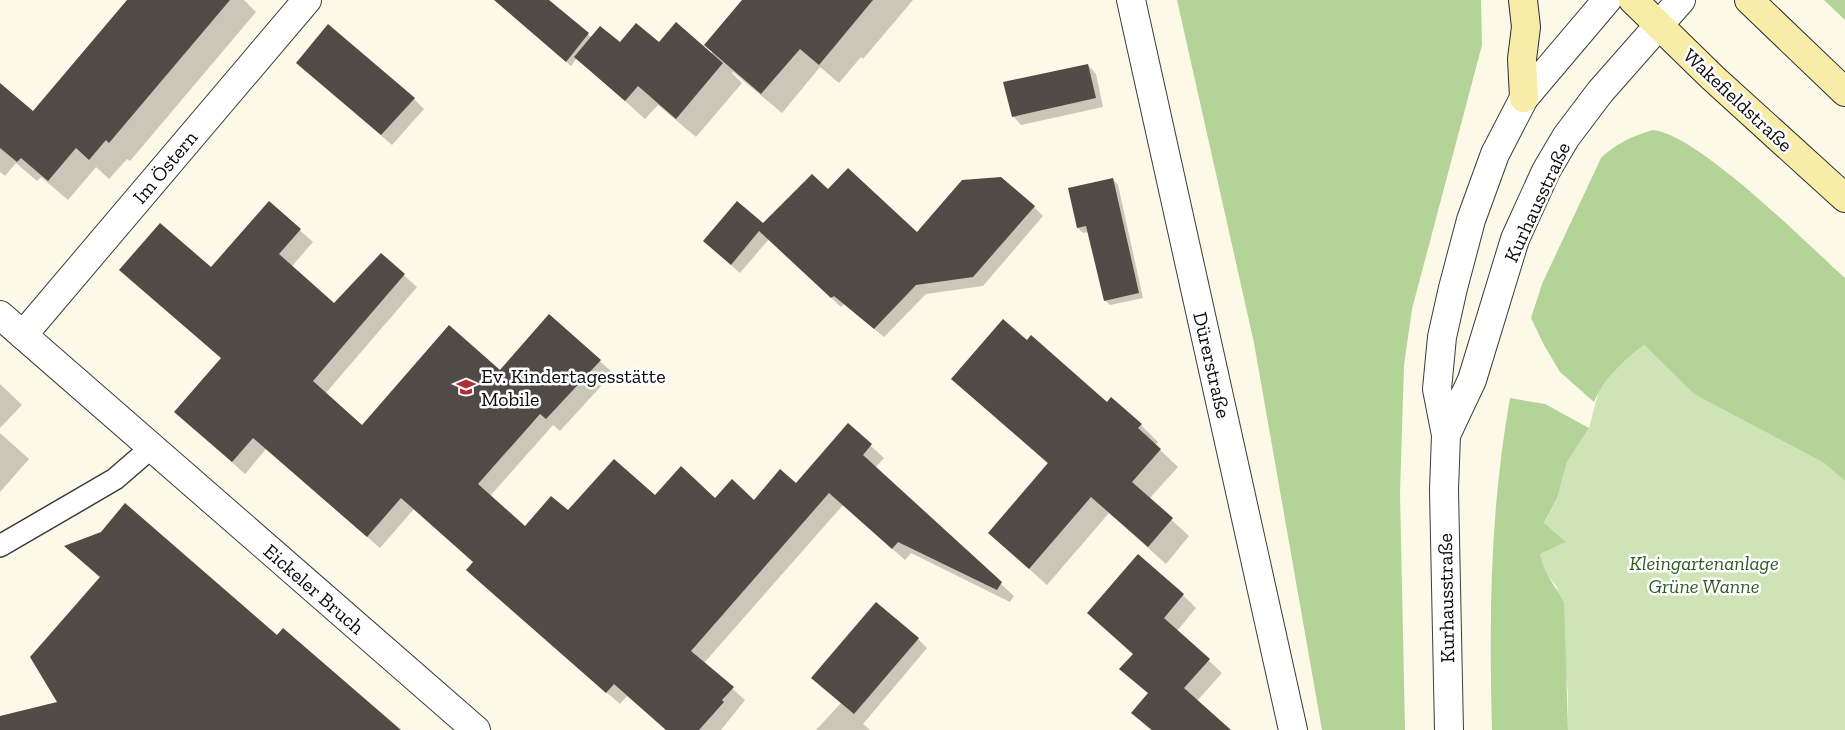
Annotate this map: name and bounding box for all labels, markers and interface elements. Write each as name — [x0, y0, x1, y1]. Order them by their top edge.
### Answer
street label: Wakefieldstraße — [1678, 43, 1798, 157]
street label: Im Östern — [127, 125, 203, 209]
street label: Kurhausstraße — [1499, 138, 1575, 266]
street label: Dürerstraße — [1188, 310, 1236, 420]
place label: Ev. Kindertagesstätte Mobile — [481, 364, 666, 411]
school or university icon: Ev. Kindertagesstätte Mobile — [455, 376, 477, 398]
street label: Kurhausstraße — [1433, 533, 1459, 663]
street label: Eickeler Bruch — [259, 539, 370, 640]
park label: Kleingartenanlage Grüne Wanne — [1629, 551, 1779, 598]

